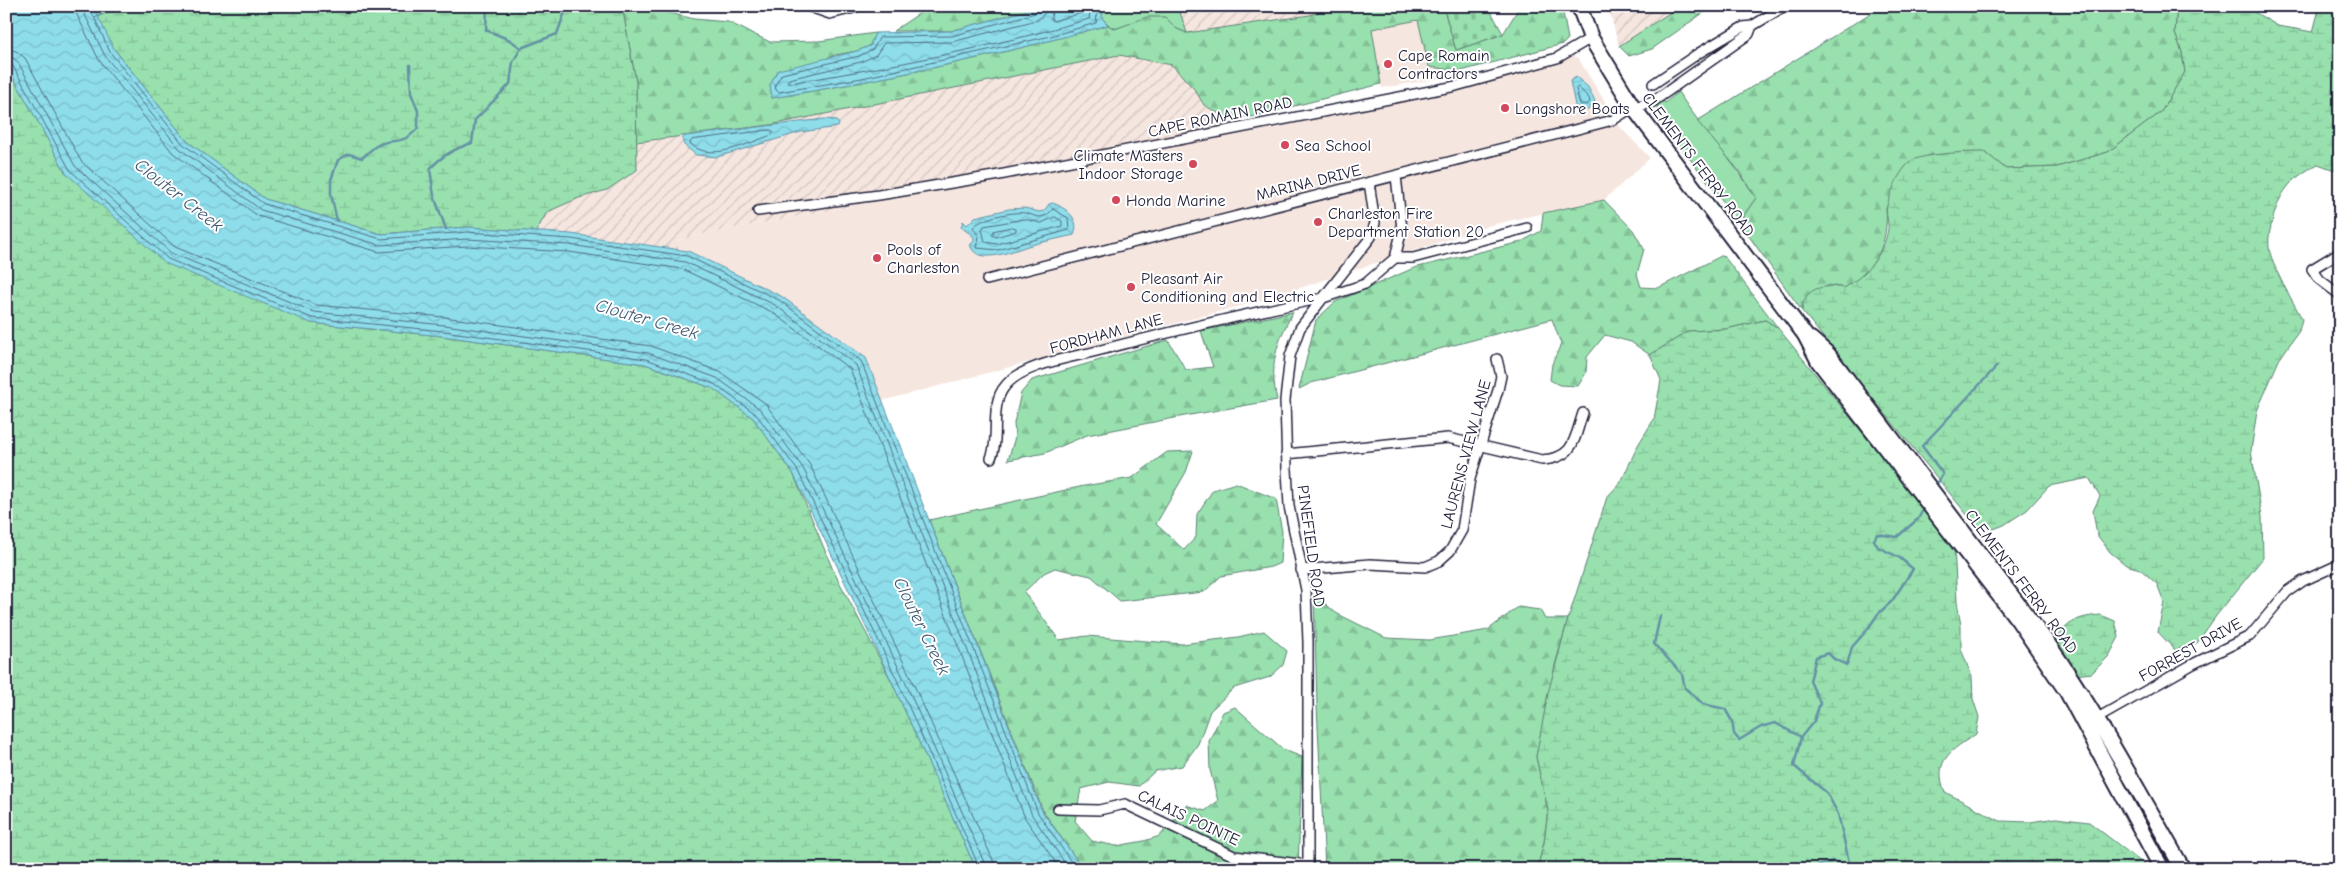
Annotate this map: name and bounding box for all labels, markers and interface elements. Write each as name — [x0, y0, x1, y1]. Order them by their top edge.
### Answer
place label: Cape Romain Contractors — [1398, 47, 1490, 83]
marker: Cape Romain Contractors — [1382, 58, 1394, 70]
street label: CLEMENTS FERRY ROAD — [1638, 89, 1758, 240]
street label: CAPE ROMAIN ROAD — [1147, 93, 1294, 141]
place label: Longshore Boats — [1515, 100, 1630, 118]
marker: Longshore Boats — [1499, 102, 1511, 114]
place label: Sea School — [1295, 137, 1371, 155]
marker: Sea School — [1279, 139, 1291, 151]
place label: Climate Masters Indoor Storage — [1074, 147, 1183, 183]
water label: Clouter Creek — [130, 154, 227, 236]
marker: Climate Masters Indoor Storage — [1187, 158, 1199, 170]
street label: MARINA DRIVE — [1254, 161, 1363, 205]
place label: Honda Marine — [1126, 192, 1225, 210]
marker: Honda Marine — [1110, 194, 1122, 206]
place label: Charleston Fire Department Station 20 — [1328, 205, 1484, 241]
marker: Charleston Fire Department Station 20 — [1312, 216, 1324, 228]
place label: Pools of Charleston — [887, 241, 960, 277]
marker: Pools of Charleston — [871, 252, 883, 264]
place label: Pleasant Air Conditioning and Electric — [1141, 270, 1314, 306]
marker: Pleasant Air Conditioning and Electric — [1125, 281, 1137, 293]
water label: Clouter Creek — [593, 295, 701, 344]
street label: FORDHAM LANE — [1048, 310, 1165, 358]
street label: LAURENS VIEW LANE — [1437, 377, 1495, 531]
street label: PINEFIELD ROAD — [1294, 484, 1328, 608]
street label: CLEMENTS FERRY ROAD — [1961, 506, 2081, 657]
water label: Clouter Creek — [889, 574, 954, 679]
street label: FORREST DRIVE — [2136, 614, 2245, 685]
street label: CALAIS POINTE — [1135, 786, 1243, 850]

